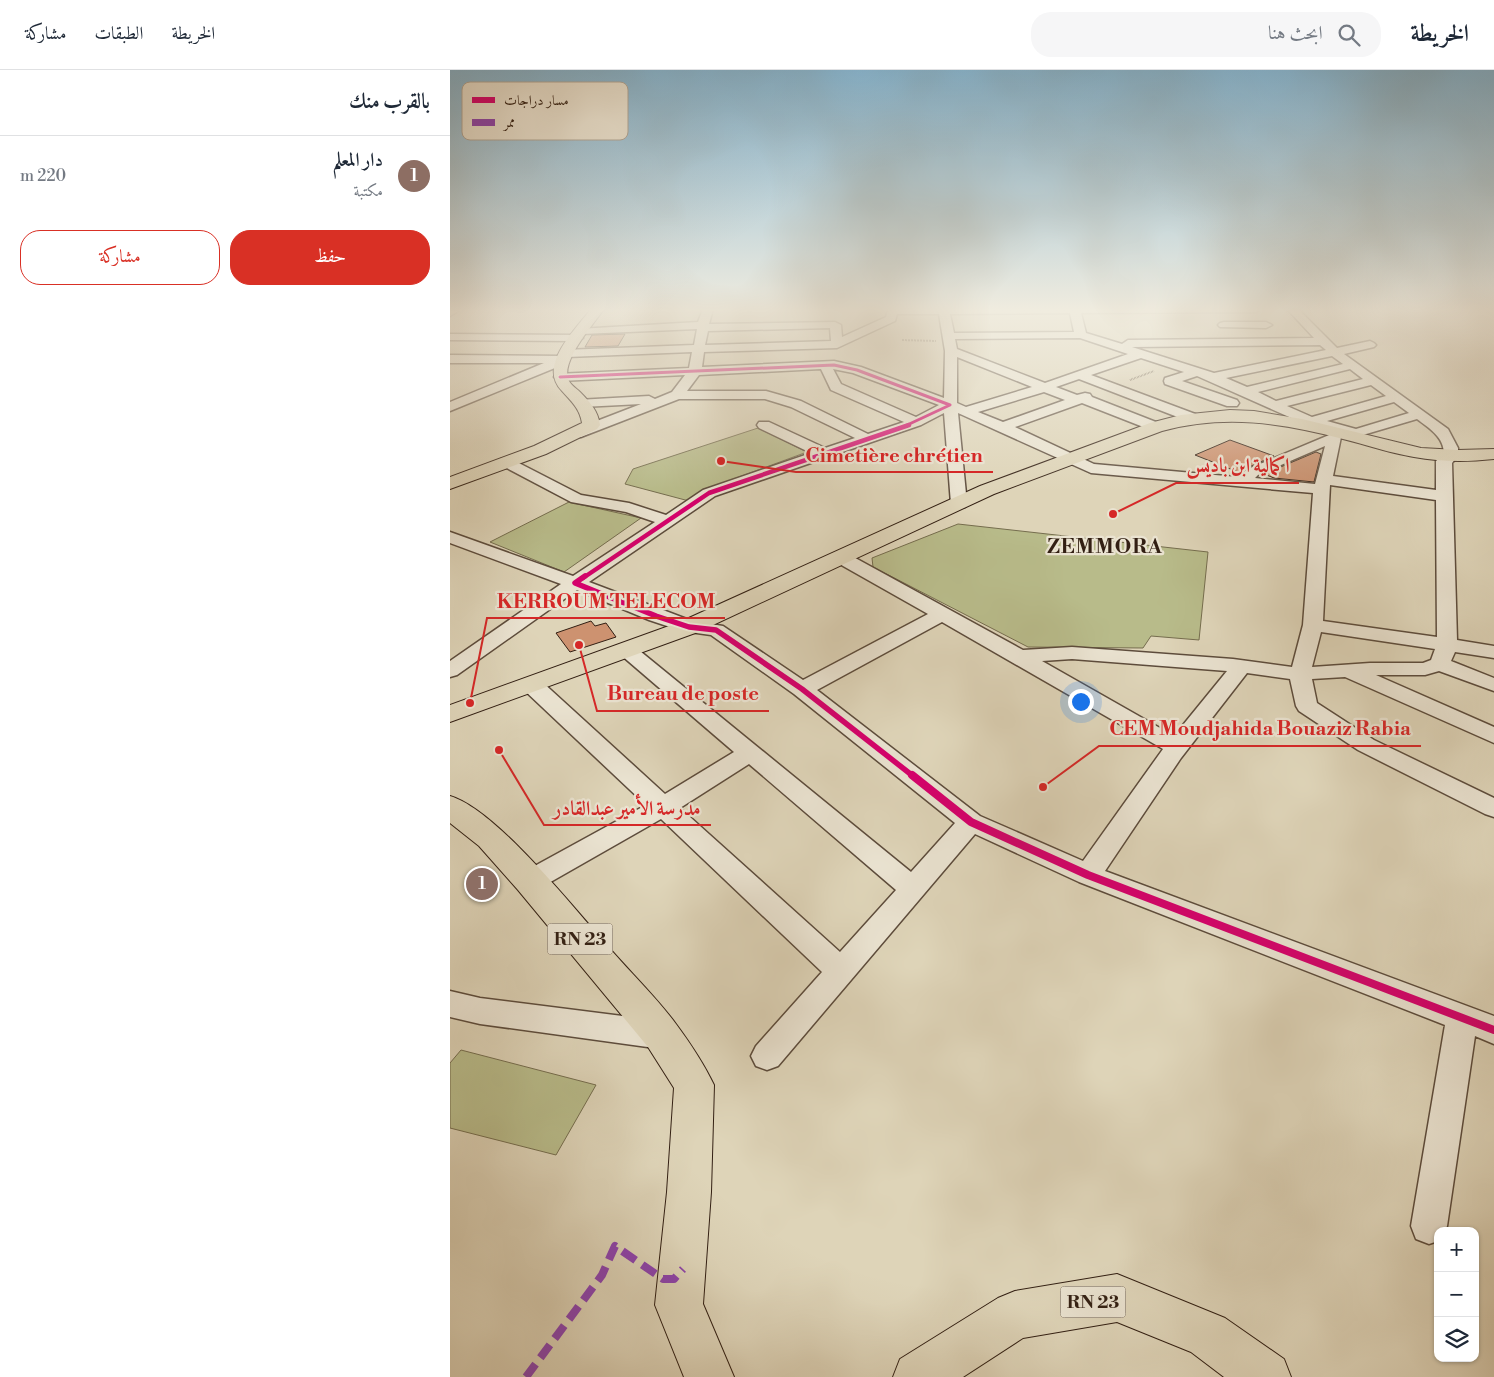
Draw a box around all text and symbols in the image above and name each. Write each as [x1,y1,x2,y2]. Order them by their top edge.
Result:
search box [1031,12,1381,57]
text: الخريطة [1411,19,1469,49]
text: ابحث هنا [1268,21,1323,45]
icon: search [1335,21,1363,49]
text: مشاركة [25,22,66,45]
text: الطبقات [94,22,143,45]
text: الخريطة [171,22,215,45]
legend [462,82,628,140]
text: بالقرب منك [349,89,430,115]
text: مسار دراجات [504,92,569,110]
text: ممر [502,114,515,132]
text: دار المعلم [333,148,383,172]
text: 220 m [20,166,66,186]
text: 1 [410,166,418,186]
text: مكتبة [353,181,383,201]
button: مشاركة [20,230,220,285]
button: حفظ [230,230,430,285]
callout: Cimetière chrétien [796,437,993,472]
text: Cimetière chrétien [805,444,983,469]
callout: اكمالية ابن باديس [1176,448,1299,483]
text: اكمالية ابن باديس [1187,454,1289,479]
district label: ZEMMORA [1047,535,1163,560]
callout: KERROUM TELECOM [487,583,725,618]
text: KERROUM TELECOM [497,590,716,615]
callout: Bureau de poste [597,676,769,711]
text: Bureau de poste [607,682,759,707]
your location [1068,689,1094,715]
callout: CEM Moudjahida Bouaziz Rabia [1099,711,1421,746]
text: CEM Moudjahida Bouaziz Rabia [1109,717,1411,742]
callout: مدرسة الأمير عبدالقادر [544,790,711,825]
text: مدرسة الأمير عبدالقادر [551,793,701,822]
pin: 1 [466,865,498,903]
road number: RN 23 [548,924,612,954]
map controls [1434,1227,1479,1362]
button: + [1434,1227,1479,1272]
button: − [1434,1272,1479,1317]
road number: RN 23 [1060,1286,1126,1318]
button: layers [1434,1317,1479,1362]

